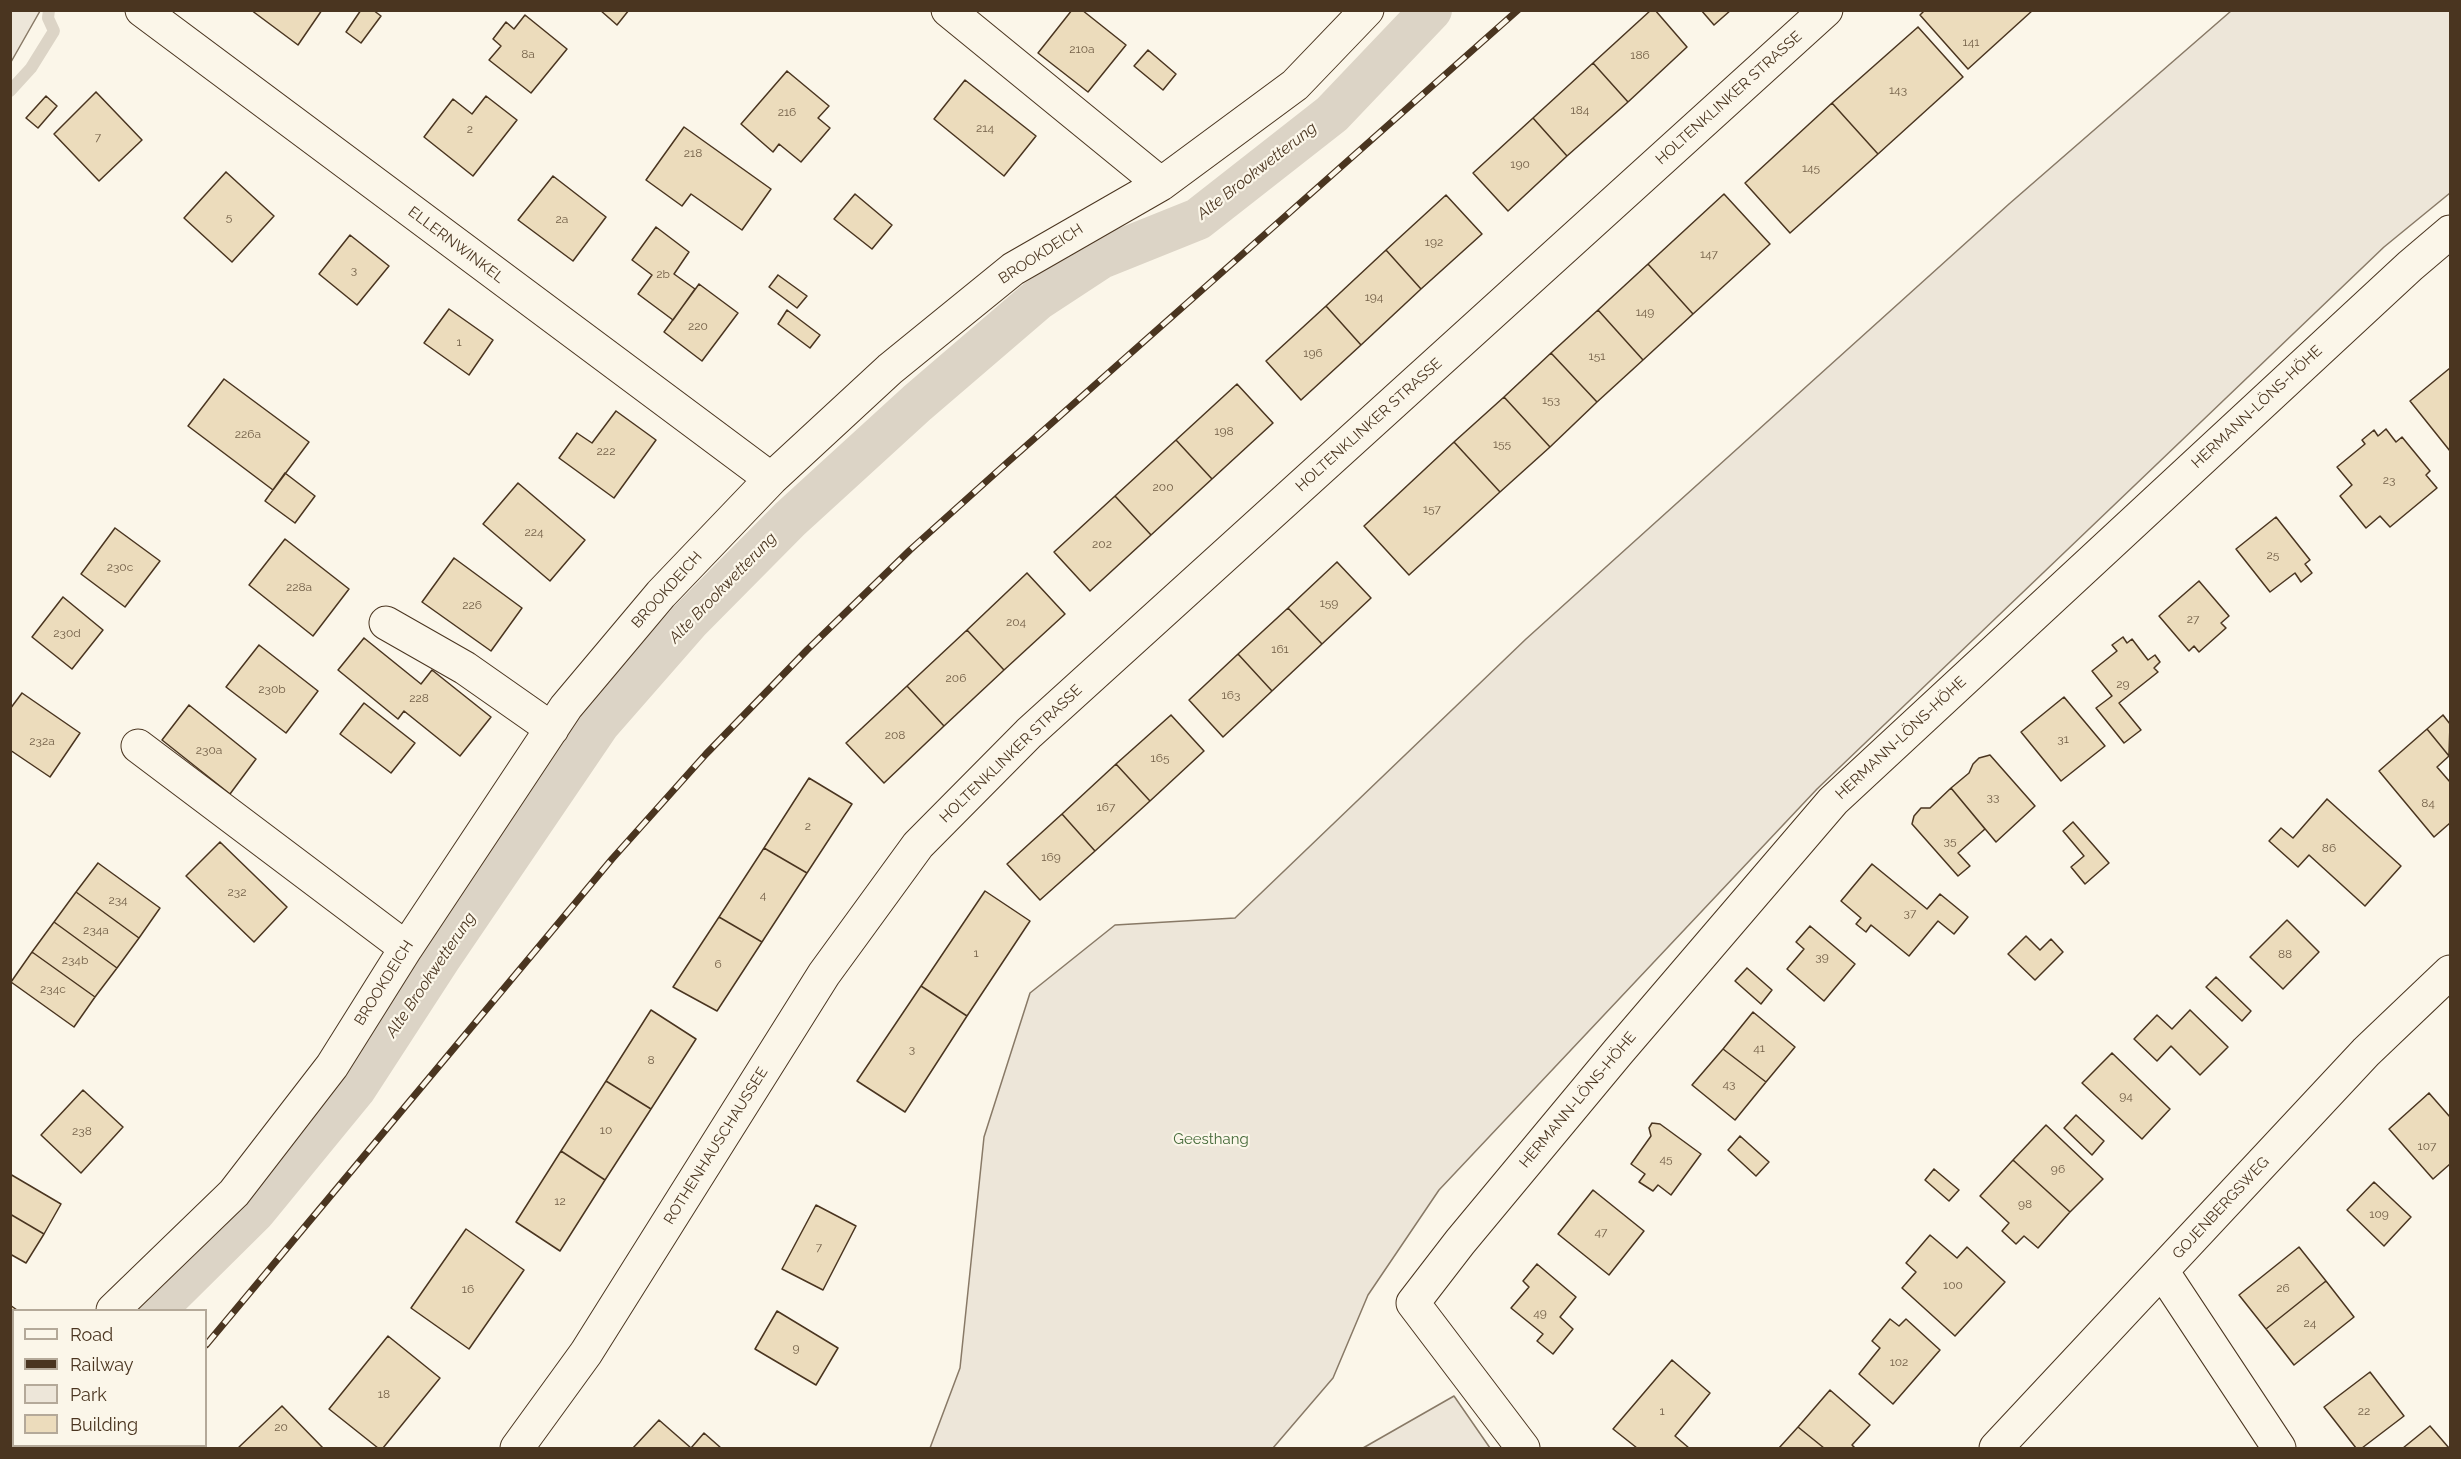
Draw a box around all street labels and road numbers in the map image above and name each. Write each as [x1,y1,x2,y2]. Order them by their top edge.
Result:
street label: HOLTENKLINKER STRASSE [1652,28,1806,168]
street label: ELLERNWINKEL [404,203,508,287]
street label: BROOKDEICH [995,220,1087,288]
street label: HERMANN-LÖNS-HÖHE [2188,342,2326,472]
street label: HOLTENKLINKER STRASSE [1292,355,1446,495]
street label: BROOKDEICH [628,548,706,632]
street label: HERMANN-LÖNS-HÖHE [1832,673,1970,803]
street label: HOLTENKLINKER STRASSE [936,681,1086,827]
street label: BROOKDEICH [351,937,417,1029]
street label: HERMANN-LÖNS-HÖHE [1516,1028,1640,1172]
street label: ROTHENHAUSCHAUSSEE [660,1064,772,1228]
street label: GOJENBERGSWEG [2169,1153,2273,1263]

